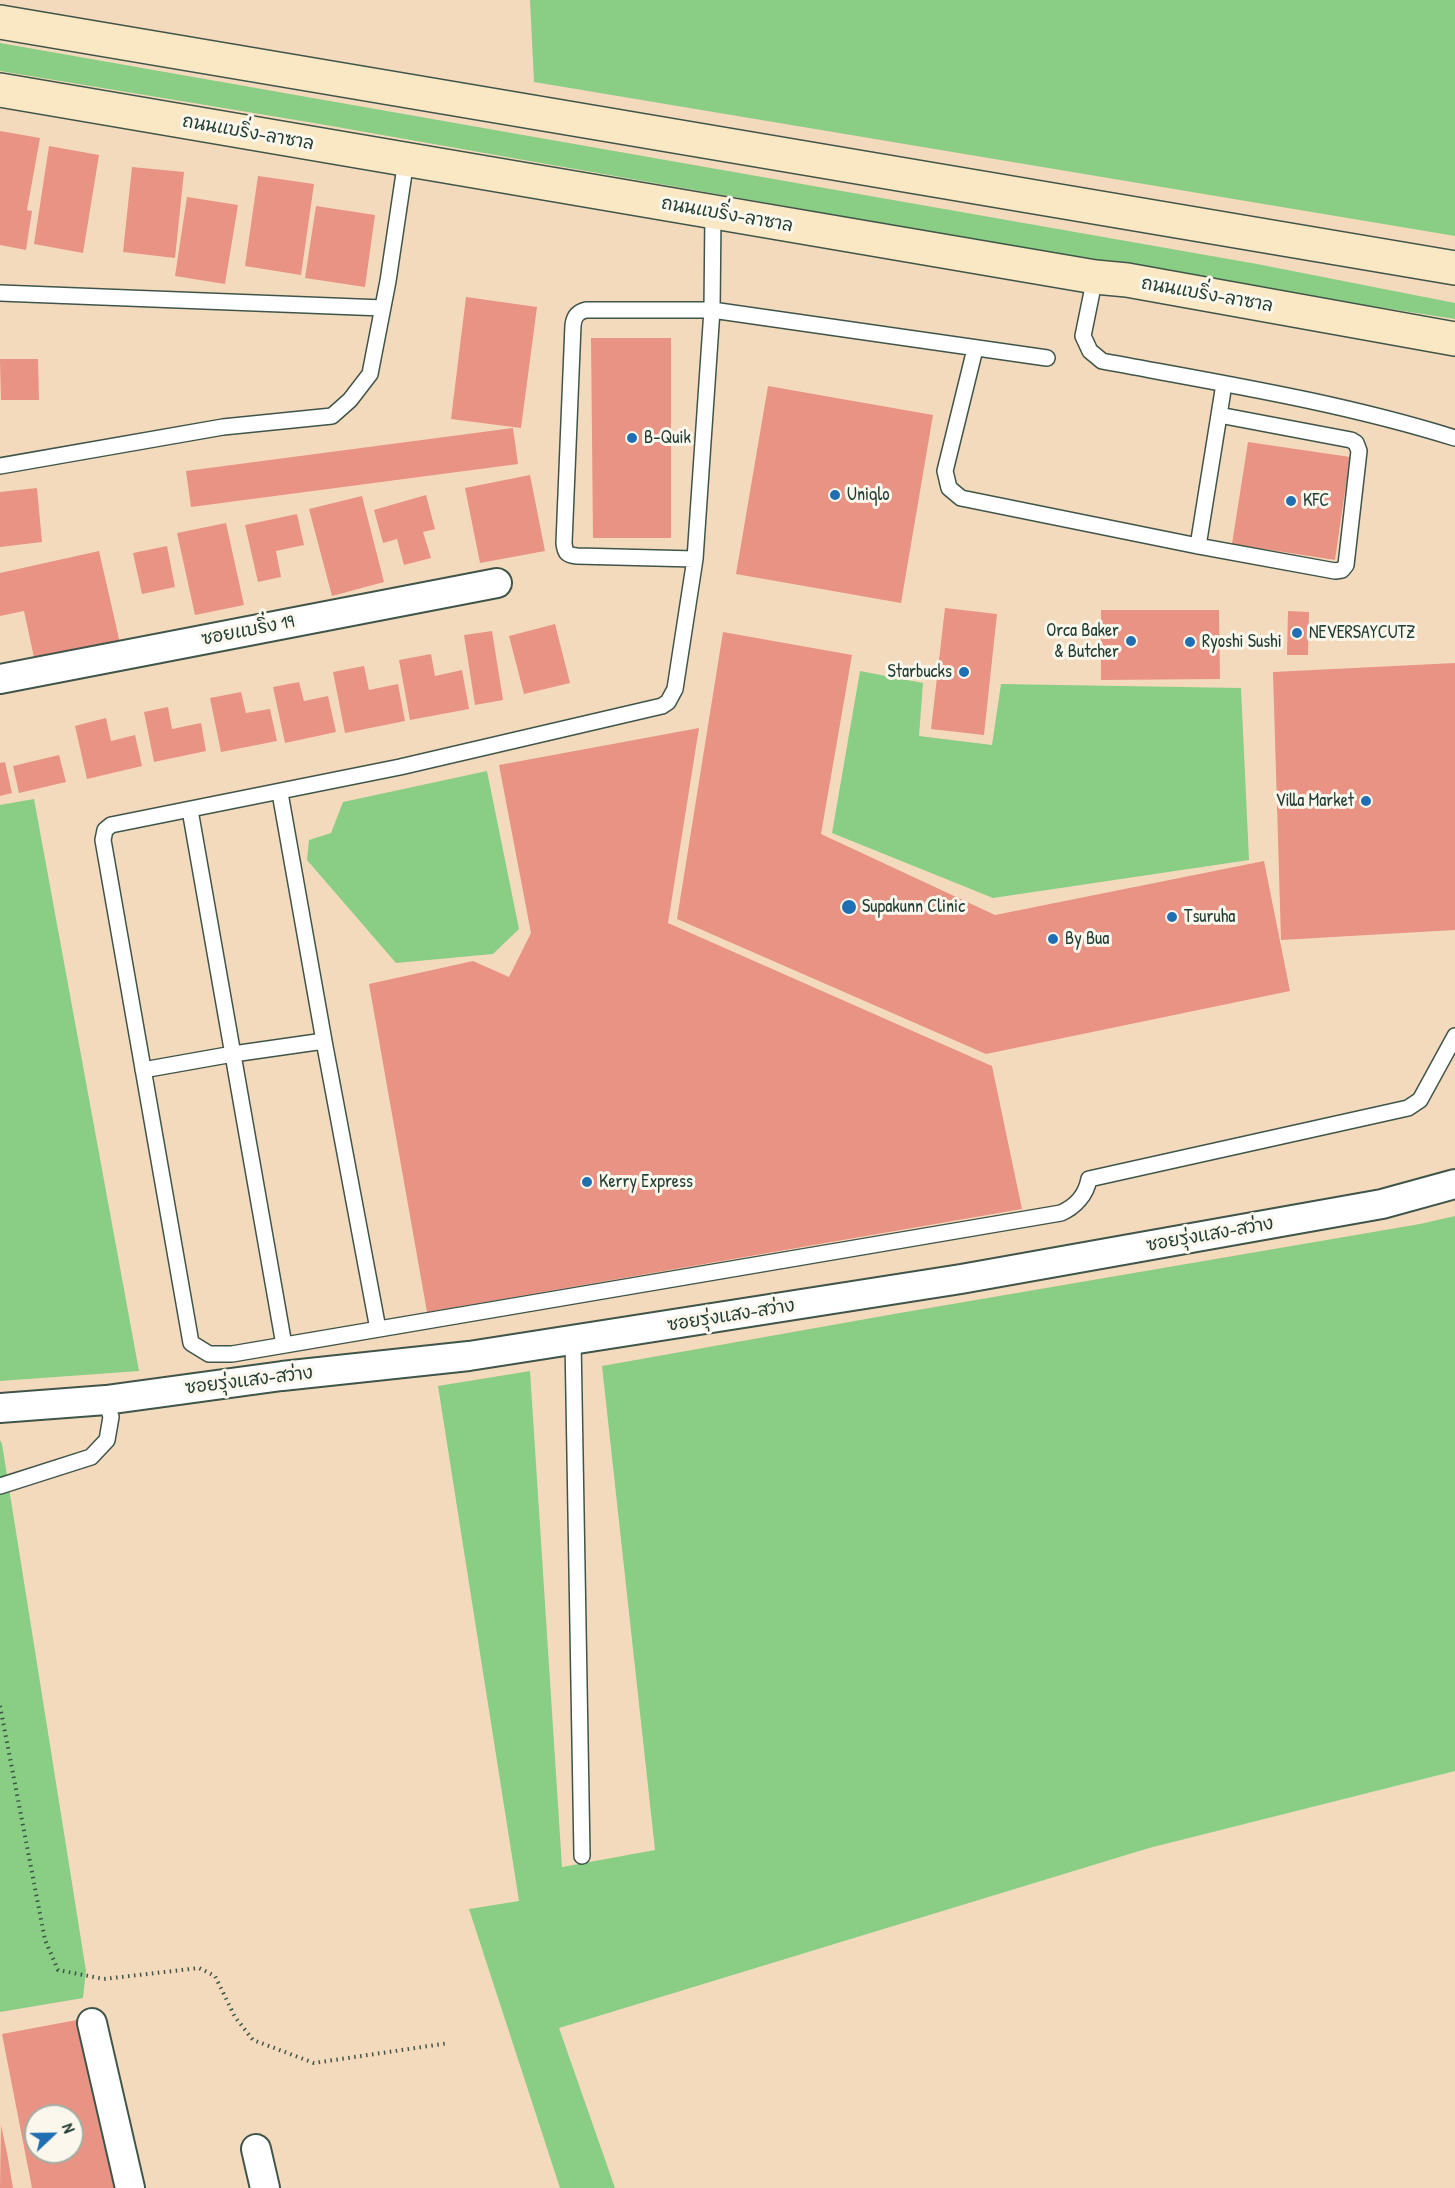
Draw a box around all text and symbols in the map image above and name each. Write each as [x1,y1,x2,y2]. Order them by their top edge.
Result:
street label: ถนนแบริ่ง-ลาซาล [181,111,315,155]
street label: ถนนแบริ่ง-ลาซาล [660,193,794,237]
street label: ถนนแบริ่ง-ลาซาล [1140,273,1274,317]
place label: B-Quik [644,427,691,449]
marker: B-Quik [625,431,639,445]
place label: Uniqlo [847,484,889,506]
marker: Uniqlo [828,488,842,502]
place label: KFC [1303,490,1329,512]
marker: KFC [1284,494,1298,508]
street label: ซอยแบริ่ง 19 [200,611,296,651]
place label: Orca Baker & Butcher [1046,620,1119,662]
place label: NEVERSAYCUTZ [1309,622,1415,644]
marker: NEVERSAYCUTZ [1290,626,1304,640]
place label: Ryoshi Sushi [1202,631,1282,653]
marker: Orca Baker & Butcher [1124,634,1138,648]
marker: Ryoshi Sushi [1183,635,1197,649]
place label: Starbucks [888,661,952,683]
marker: Starbucks [957,665,971,679]
place label: Villa Market [1275,790,1354,812]
marker: Villa Market [1359,794,1373,808]
place label: Supakunn Clinic [862,896,965,918]
marker: Supakunn Clinic [840,898,858,916]
place label: Tsuruha [1184,906,1235,928]
marker: Tsuruha [1165,910,1179,924]
place label: By Bua [1065,928,1109,950]
marker: By Bua [1046,932,1060,946]
place label: Kerry Express [599,1171,693,1193]
marker: Kerry Express [580,1175,594,1189]
street label: ซอยรุ่งแสง-สว่าง [1145,1213,1275,1257]
street label: ซอยรุ่งแสง-สว่าง [666,1295,796,1337]
street label: ซอยรุ่งแสง-สว่าง [184,1362,314,1400]
north arrow [24,2104,84,2164]
text: N [57,2120,81,2136]

